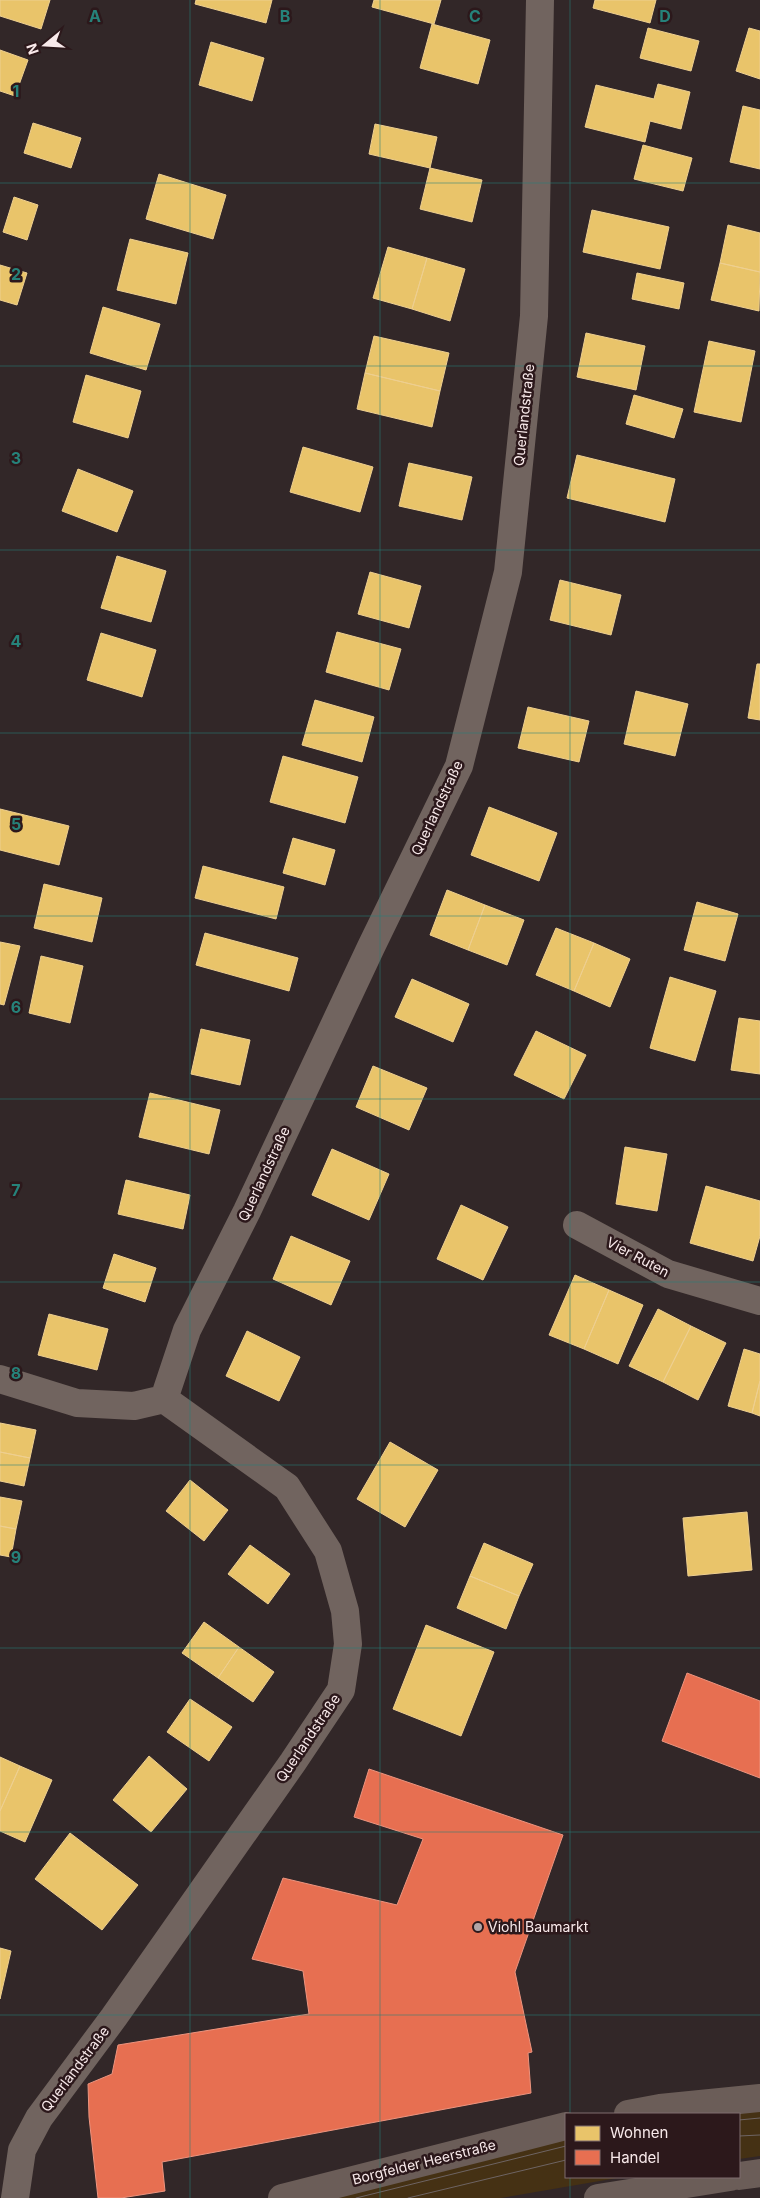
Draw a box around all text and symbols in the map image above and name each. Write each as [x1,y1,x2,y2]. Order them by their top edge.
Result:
text: A [89,6,101,26]
text: B [280,6,290,26]
text: C [469,6,481,26]
text: D [659,6,671,26]
north arrow [20,20,70,70]
text: N [22,41,42,57]
text: 1 [13,81,19,101]
text: 2 [11,264,21,284]
street label: Querlandstraße [510,363,537,467]
text: 3 [11,448,21,468]
text: 4 [11,631,22,651]
street label: Querlandstraße [407,758,466,858]
text: 5 [11,814,21,834]
text: 6 [11,997,21,1017]
street label: Querlandstraße [234,1124,293,1224]
text: 7 [11,1180,21,1200]
street label: Vier Ruten [604,1233,673,1280]
text: 8 [11,1363,21,1383]
text: 9 [11,1547,21,1567]
street label: Querlandstraße [272,1690,343,1785]
place label: Viohl Baumarkt [488,1918,589,1935]
marker: Viohl Baumarkt [472,1921,484,1933]
street label: Querlandstraße [37,2023,112,2115]
legend [565,2113,740,2178]
text: Wohnen [610,2123,668,2142]
street label: Borgfelder Heerstraße [350,2135,497,2188]
text: Handel [610,2148,660,2167]

